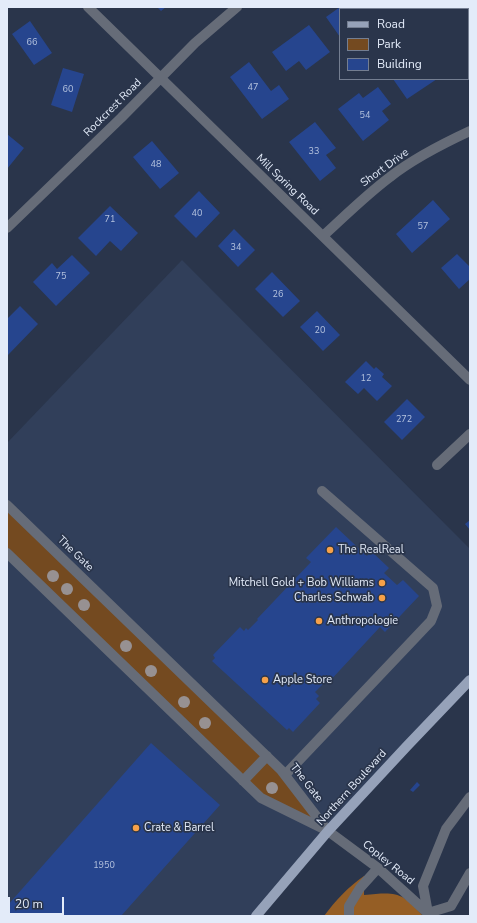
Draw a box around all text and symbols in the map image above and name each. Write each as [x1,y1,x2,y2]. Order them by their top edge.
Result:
legend [339,8,469,80]
text: Road [377,16,405,32]
text: Park [377,36,401,52]
house number: 66 [27,38,37,48]
text: Building [377,56,422,72]
street label: Rockcrest Road [81,76,145,140]
house number: 47 [248,83,258,93]
house number: 60 [63,85,73,95]
house number: 54 [360,111,370,121]
street label: Short Drive [358,146,412,190]
house number: 33 [309,147,319,157]
street label: Mill Spring Road [253,152,321,218]
house number: 48 [151,160,161,170]
house number: 40 [192,209,202,219]
house number: 71 [105,215,115,225]
house number: 57 [418,222,428,232]
house number: 34 [231,243,241,253]
house number: 75 [56,272,66,282]
house number: 26 [273,290,283,300]
house number: 20 [315,326,325,336]
house number: 12 [361,374,371,384]
house number: 272 [396,415,412,425]
street label: The Gate [54,534,96,574]
place label: The RealReal [338,543,404,557]
marker: The RealReal [325,545,335,555]
place label: Mitchell Gold + Bob Williams [229,576,374,590]
marker: Mitchell Gold + Bob Williams [377,578,387,588]
place label: Charles Schwab [294,591,374,605]
marker: Charles Schwab [377,593,387,603]
place label: Anthropologie [327,614,398,628]
marker: Anthropologie [314,616,324,626]
place label: Apple Store [273,673,332,687]
marker: Apple Store [260,675,270,685]
street label: Northern Boulevard [314,747,390,829]
street label: The Gate [287,761,325,805]
place label: Crate & Barrel [144,821,214,835]
marker: Crate & Barrel [131,823,141,833]
street label: Copley Road [360,838,416,888]
house number: 1950 [93,861,115,871]
scale bar [10,889,66,915]
text: 20 m [15,896,43,912]

